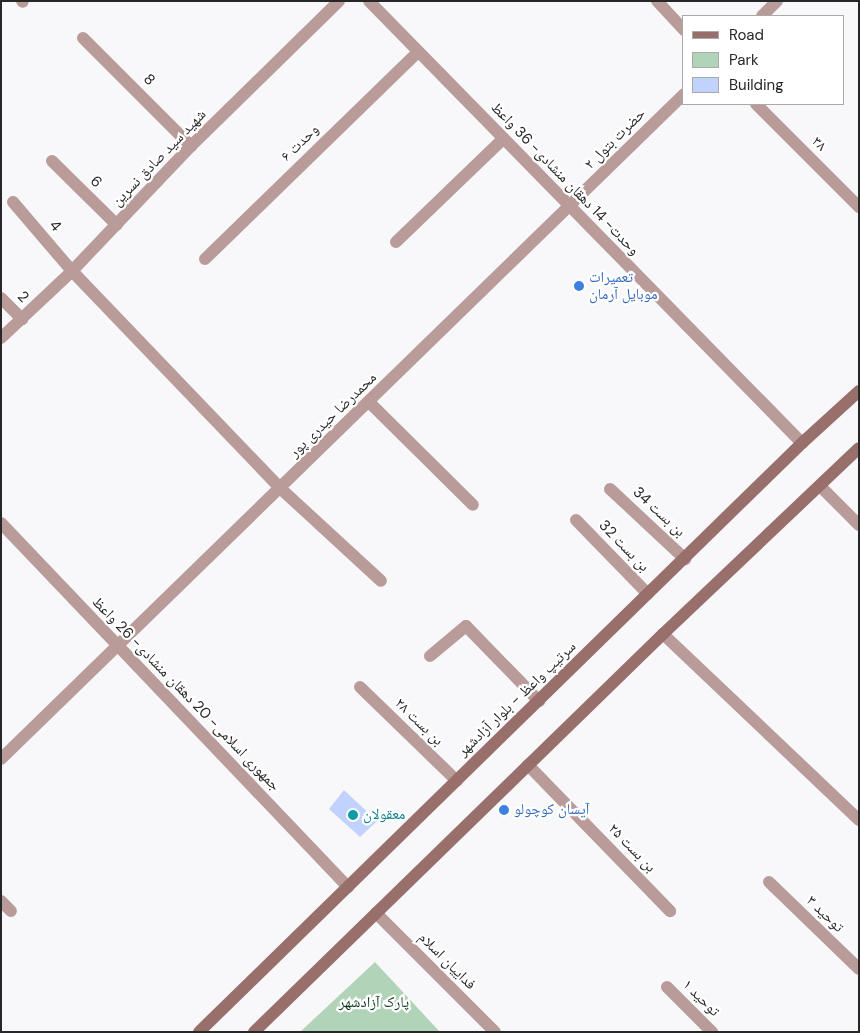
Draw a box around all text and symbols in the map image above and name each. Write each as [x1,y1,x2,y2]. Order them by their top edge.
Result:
legend [682,15,845,105]
text: Road [729,25,764,45]
text: Park [729,50,759,70]
street label: 8 [139,70,159,90]
text: Building [729,75,784,95]
street label: وحدت- 14 دهقان منشادی- 36 واعظ [487,99,643,259]
street label: حضرت بتول ۲ [581,105,649,173]
street label: شهید سید صادق نسرین [108,106,210,210]
street label: وحدت ۶ [277,121,323,165]
street label: ۳۸ [808,133,830,155]
street label: 6 [86,172,106,192]
street label: 4 [45,217,65,235]
place label: تعمیرات موبایل آرمان [589,268,658,303]
marker: تعمیرات موبایل آرمان [573,280,585,292]
street label: 2 [14,288,32,306]
street label: محمدرضا حیدری پور [286,369,380,461]
street label: بن بست 34 [629,483,689,541]
street label: بن بست 32 [595,516,653,576]
street label: جمهوری اسلامی- 20 دهقان منشادی- 26 واعظ [88,593,284,795]
street label: سرتیپ واعظ - بلوار آزادشهر [454,638,580,760]
street label: بن بست ۲۸ [391,694,447,750]
place label: آیسان کوچولو [514,801,589,819]
marker: آیسان کوچولو [498,804,510,816]
place label: معقولان [363,806,405,824]
marker: معقولان [347,809,359,821]
street label: بن بست ۲۵ [604,820,660,876]
street label: توحید ۳ [803,892,847,936]
street label: فداییان اسلام [414,928,480,994]
street label: توحید ۱ [679,976,723,1020]
park label: پارک آزادشهر [339,994,409,1012]

